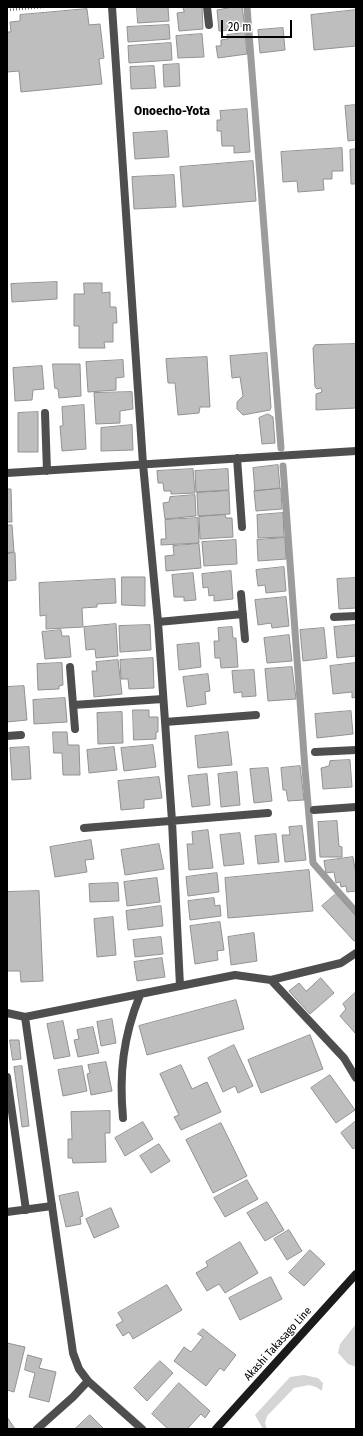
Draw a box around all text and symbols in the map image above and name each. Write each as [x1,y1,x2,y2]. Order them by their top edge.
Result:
scale bar [223,12,294,38]
text: 20 m [228,20,252,34]
district label: Onoecho-Yota [134,103,210,119]
street label: Akashi Takasago Line [242,1305,314,1383]

